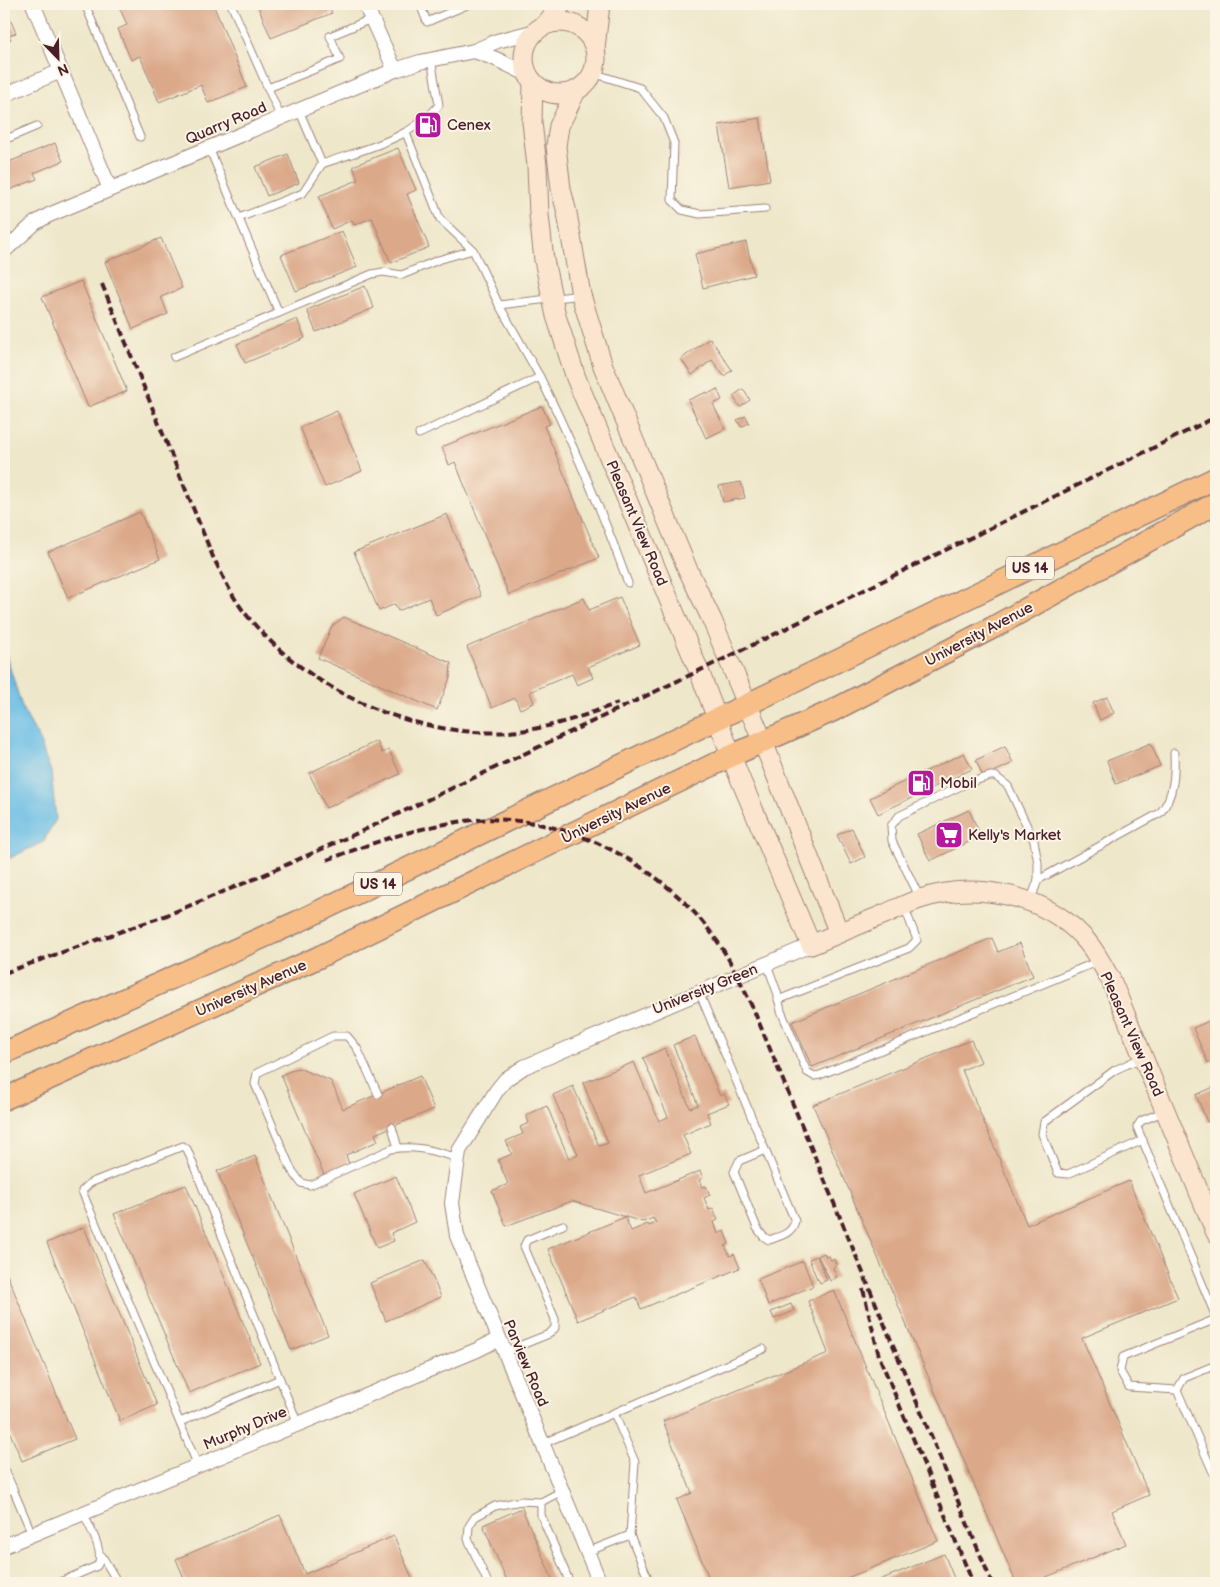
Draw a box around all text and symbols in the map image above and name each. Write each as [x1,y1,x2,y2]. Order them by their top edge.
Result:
north arrow [32,32,82,82]
text: N [55,60,71,79]
street label: Quarry Road [183,98,270,149]
fuel station icon: Cenex [413,110,443,140]
place label: Cenex [447,116,491,135]
street label: Pleasant View Road [601,457,672,589]
road number: US 14 [1006,556,1054,580]
street label: University Avenue [922,598,1037,671]
fuel station icon: Mobil [906,768,936,798]
place label: Mobil [940,774,977,793]
street label: University Avenue [558,779,674,848]
supermarket icon: Kelly's Market [934,820,964,850]
place label: Kelly's Market [968,826,1062,845]
road number: US 14 [354,872,402,896]
street label: University Avenue [193,955,310,1021]
street label: University Green [650,960,761,1019]
street label: Pleasant View Road [1095,969,1168,1100]
street label: Parview Road [499,1317,552,1410]
street label: Murphy Drive [201,1402,290,1455]

